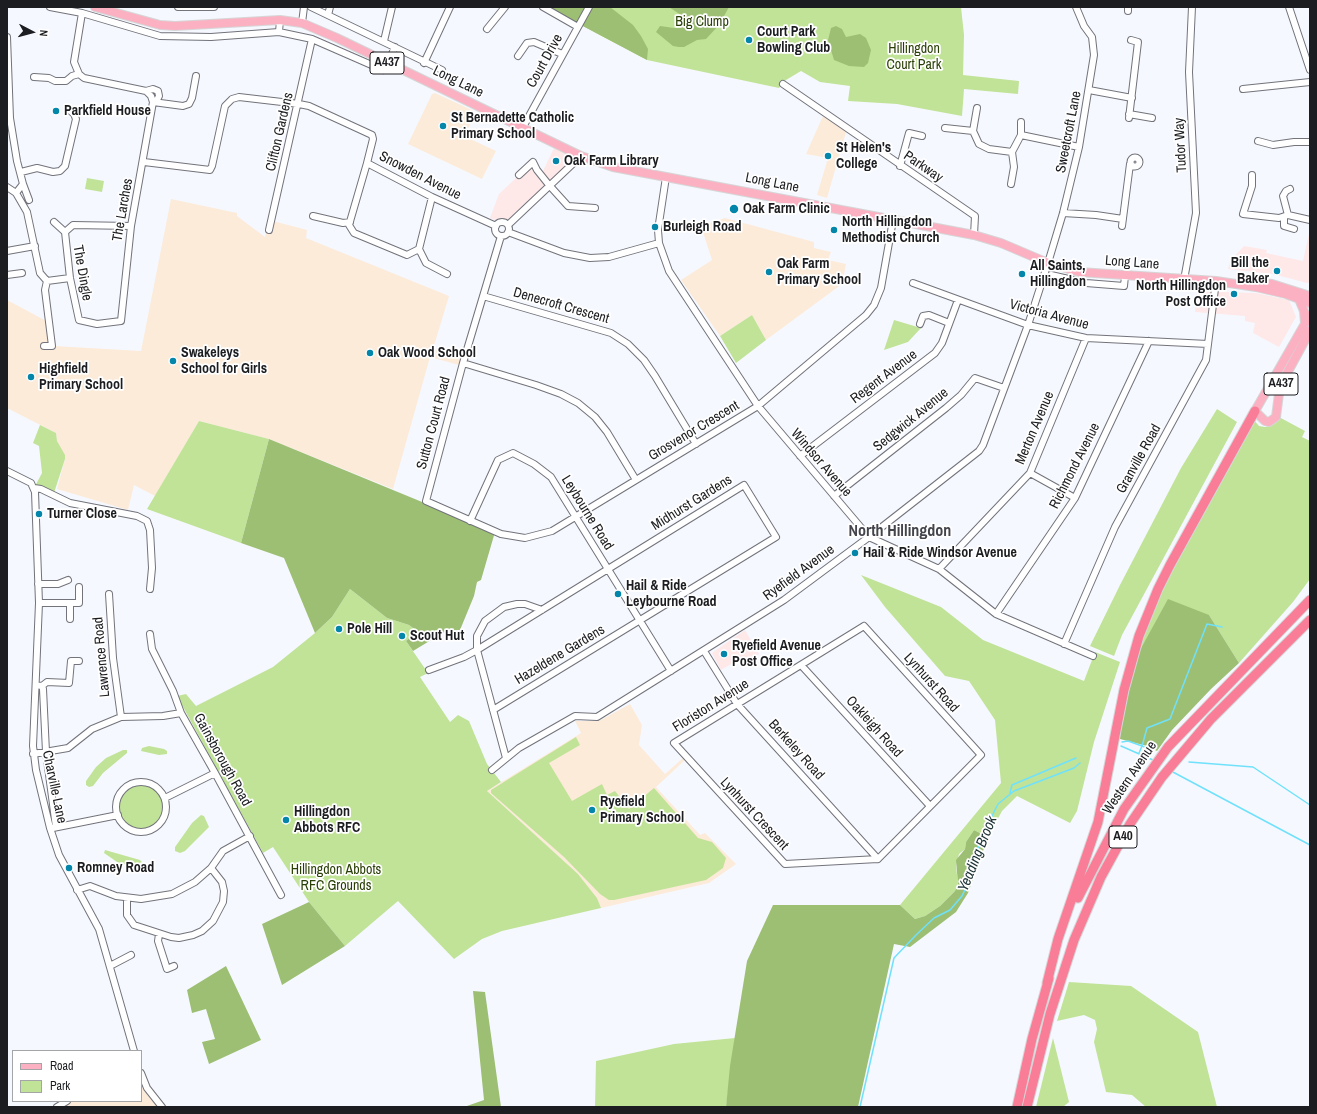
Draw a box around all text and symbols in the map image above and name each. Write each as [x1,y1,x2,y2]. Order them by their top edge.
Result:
north arrow [12,12,52,52]
park label: Big Clump [675,14,729,30]
place label: Court Park Bowling Club [757,24,830,56]
text: N [37,29,51,37]
street label: Court Drive [523,31,567,91]
marker: Court Park Bowling Club [744,35,754,45]
park label: Hillingdon Court Park [887,41,941,74]
road number: A437 [370,52,404,74]
street label: Long Lane [430,63,486,101]
street label: Sweetcroft Lane [1053,90,1085,174]
street label: Clifton Gardens [263,91,297,173]
place label: Parkfield House [64,103,151,119]
marker: Parkfield House [51,106,61,116]
place label: St Bernadette Catholic Primary School [451,110,574,142]
street label: Tudor Way [1171,117,1191,173]
marker: St Bernadette Catholic Primary School [438,121,448,131]
place label: St Helen's College [836,140,891,172]
street label: Snowden Avenue [376,148,464,204]
street label: Parkway [900,148,946,186]
marker: St Helen's College [823,151,833,161]
place label: Oak Farm Library [564,153,659,169]
marker: Oak Farm Library [551,156,561,166]
street label: Long Lane [744,170,800,196]
street label: The Larches [109,177,137,243]
place label: Oak Farm Clinic [743,201,830,217]
marker: Oak Farm Clinic [728,203,740,215]
place label: North Hillingdon Methodist Church [842,214,940,246]
place label: Burleigh Road [663,219,741,235]
marker: Burleigh Road [650,222,660,232]
marker: North Hillingdon Methodist Church [829,225,839,235]
street label: The Dingle [69,244,95,302]
street label: Long Lane [1104,253,1160,273]
place label: Bill the Baker [1231,255,1269,288]
place label: Oak Farm Primary School [777,256,861,288]
place label: All Saints, Hillingdon [1030,258,1086,290]
marker: Bill the Baker [1272,266,1282,276]
marker: Oak Farm Primary School [764,267,774,277]
marker: All Saints, Hillingdon [1017,269,1027,279]
place label: North Hillingdon Post Office [1136,278,1226,310]
street label: Denecroft Crescent [511,284,611,328]
marker: North Hillingdon Post Office [1229,289,1239,299]
street label: Victoria Avenue [1008,296,1090,334]
place label: Swakeleys School for Girls [181,345,267,378]
place label: Oak Wood School [378,345,476,361]
street label: Regent Avenue [847,347,921,407]
marker: Oak Wood School [365,348,375,358]
marker: Swakeleys School for Girls [168,356,178,366]
place label: Highfield Primary School [39,361,123,394]
marker: Highfield Primary School [26,372,36,382]
road number: A437 [1264,373,1298,395]
street label: Sutton Court Road [414,375,454,471]
street label: Sedgwick Avenue [870,385,952,455]
street label: Merton Avenue [1012,389,1058,467]
street label: Grosvenor Crescent [646,397,742,465]
street label: Richmond Avenue [1046,420,1104,512]
street label: Granville Road [1113,421,1165,497]
street label: Windsor Avenue [787,426,855,500]
street label: Midhurst Gardens [649,472,735,534]
street label: Leybourne Road [557,473,617,553]
place label: Turner Close [47,506,117,522]
marker: Turner Close [34,509,44,519]
district label: North Hillingdon [849,522,951,542]
street label: Ryefield Avenue [760,542,838,604]
place label: Hail & Ride Windsor Avenue [863,545,1017,561]
marker: Hail & Ride Windsor Avenue [850,548,860,558]
place label: Hail & Ride Leybourne Road [626,578,717,610]
marker: Hail & Ride Leybourne Road [613,589,623,599]
street label: Lawrence Road [90,616,114,698]
place label: Pole Hill [347,621,392,637]
street label: Hazeldene Gardens [512,622,608,688]
marker: Pole Hill [334,624,344,634]
place label: Scout Hut [410,628,464,644]
marker: Scout Hut [397,631,407,641]
place label: Ryefield Avenue Post Office [732,638,821,670]
marker: Ryefield Avenue Post Office [719,649,729,659]
street label: Lynhurst Road [900,650,962,716]
street label: Floriston Avenue [670,676,752,736]
street label: Oakleigh Road [842,693,906,761]
street label: Gainsborough Road [190,711,254,809]
street label: Berkeley Road [765,716,827,784]
street label: Western Avenue [1099,738,1161,818]
street label: Charville Lane [38,749,70,825]
street label: Lynhurst Crescent [716,774,792,854]
place label: Ryefield Primary School [600,794,684,826]
place label: Hillingdon Abbots RFC [294,804,360,836]
marker: Ryefield Primary School [587,805,597,815]
water label: Yeading Brook [955,814,1001,894]
marker: Hillingdon Abbots RFC [281,815,291,825]
road number: A40 [1109,826,1137,848]
place label: Romney Road [77,860,154,876]
park label: Hillingdon Abbots RFC Grounds [291,862,381,894]
marker: Romney Road [64,863,74,873]
legend [12,1050,142,1102]
text: Road [50,1058,74,1074]
text: Park [50,1078,70,1094]

